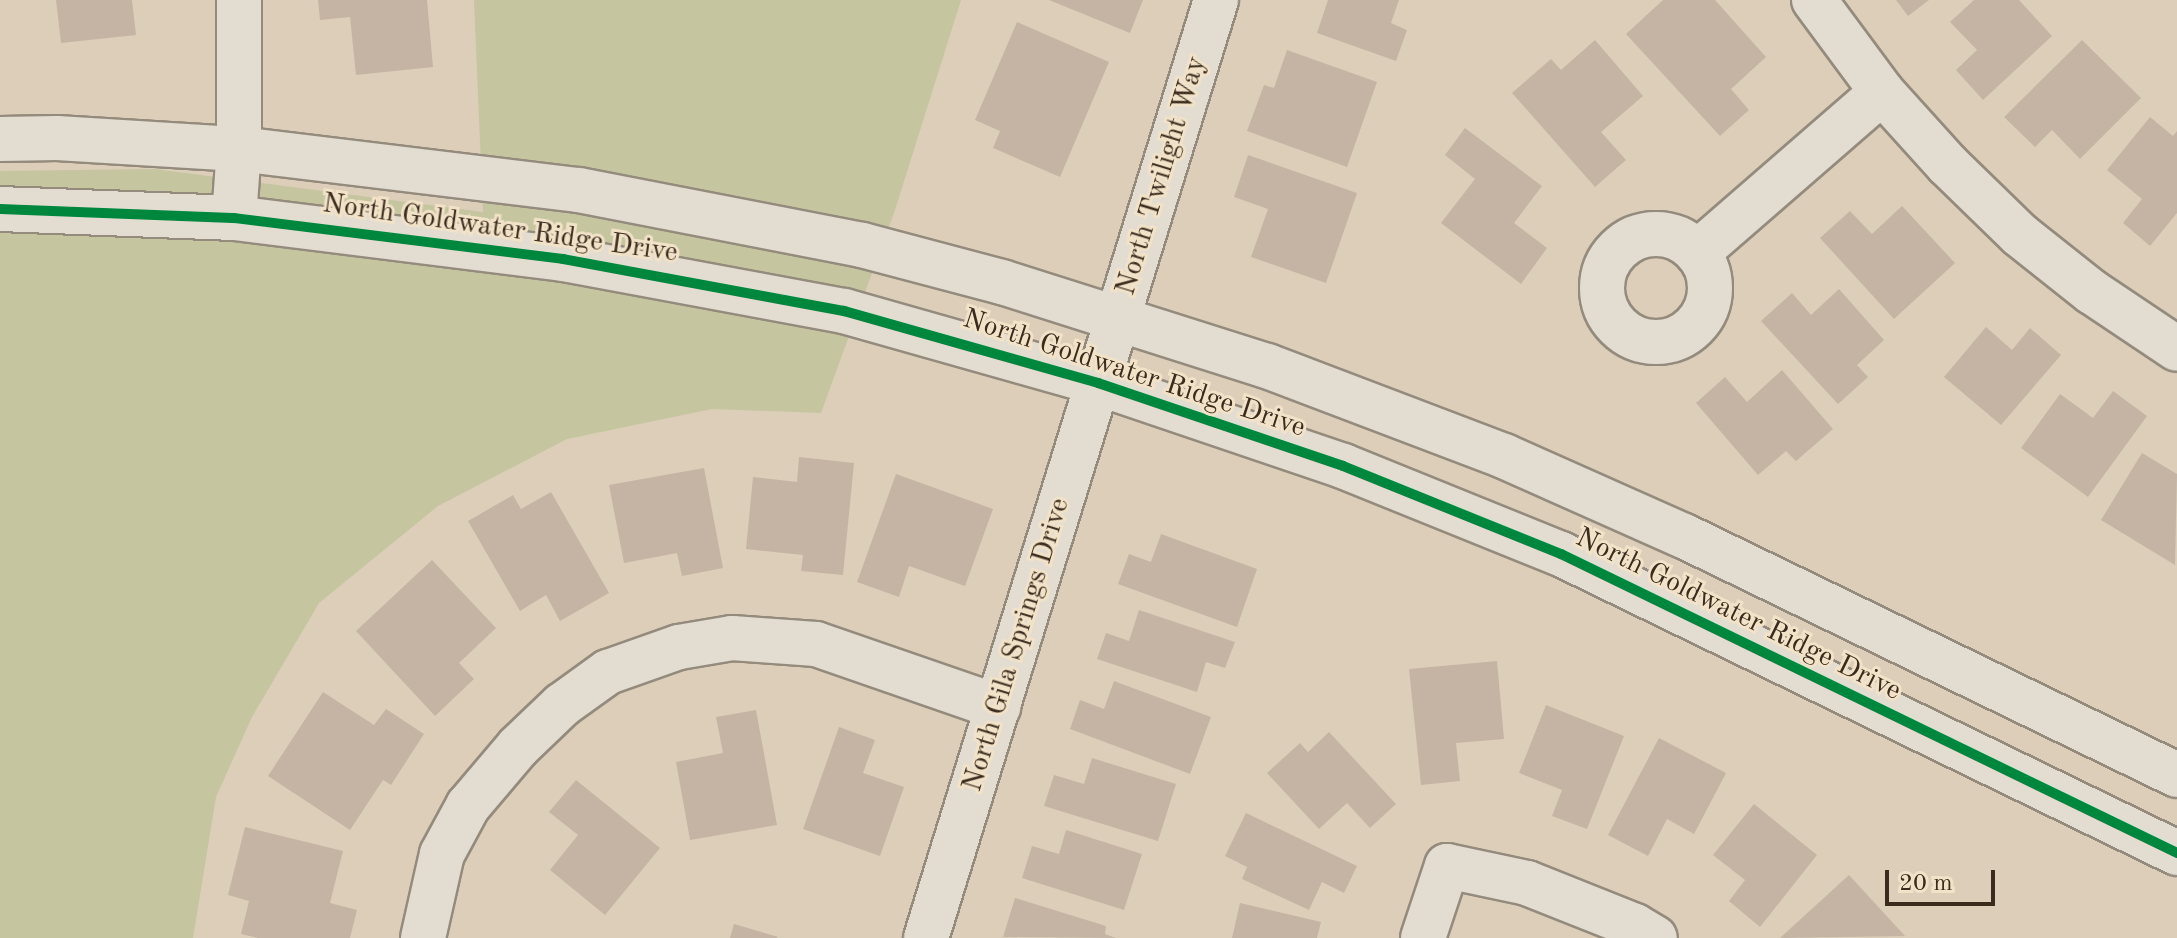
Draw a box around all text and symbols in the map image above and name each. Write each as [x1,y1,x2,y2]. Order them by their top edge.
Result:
street label: North Twilight Way [1110,52,1214,300]
street label: North Goldwater Ridge Drive [320,187,680,271]
street label: North Goldwater Ridge Drive [959,303,1309,445]
street label: North Gila Springs Drive [956,494,1078,796]
street label: North Goldwater Ridge Drive [1570,521,1906,709]
scale bar [1889,854,1999,904]
text: 20 m [1899,872,1953,896]

